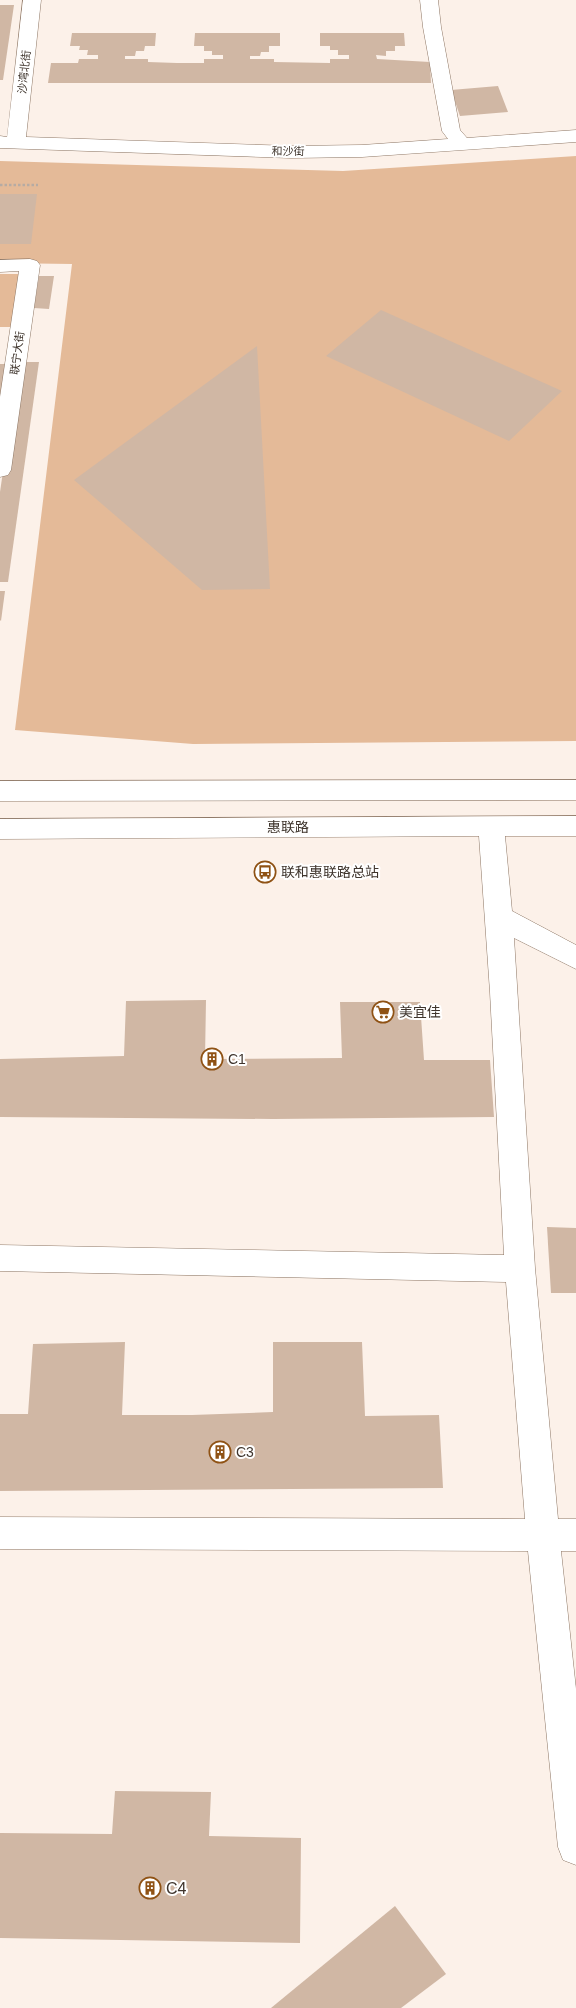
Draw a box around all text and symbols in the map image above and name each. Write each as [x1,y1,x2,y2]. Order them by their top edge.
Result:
street label: 沙湾北街 [16,49,32,95]
street label: 和沙街 [271,145,305,157]
street label: 联宁大街 [8,330,26,376]
street label: 惠联路 [267,819,309,835]
bus stop icon: 联和惠联路总站 [253,860,277,884]
place label: 联和惠联路总站 [281,864,379,880]
supermarket icon: 美宜佳 [371,1000,395,1024]
place label: 美宜佳 [399,1004,441,1020]
building icon: C1 [200,1047,224,1071]
place label: C1 [228,1051,246,1067]
building icon: C3 [208,1440,232,1464]
place label: C3 [236,1444,254,1460]
building icon: C4 [138,1876,162,1900]
place label: C4 [166,1880,187,1897]

